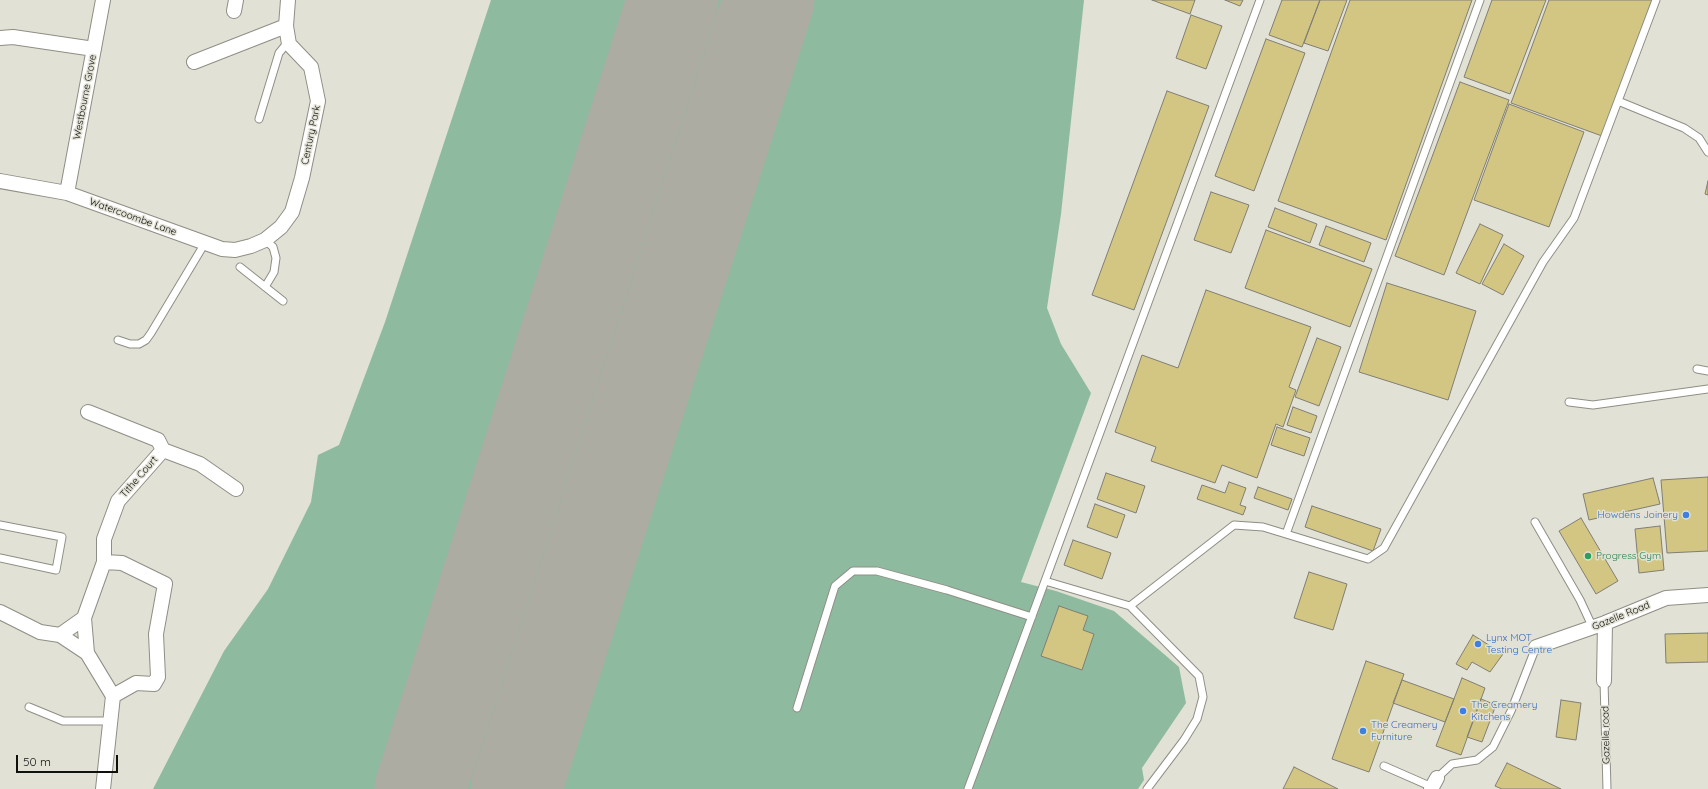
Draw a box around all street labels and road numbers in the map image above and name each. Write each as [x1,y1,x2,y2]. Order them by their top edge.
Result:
street label: Westbourne Grove [71,53,99,141]
street label: Century Park [299,104,323,166]
street label: Watercoombe Lane [88,196,178,238]
street label: Tithe Court [118,454,160,500]
street label: Gazelle Road [1590,599,1652,633]
street label: Gazelle road [1599,706,1613,764]

